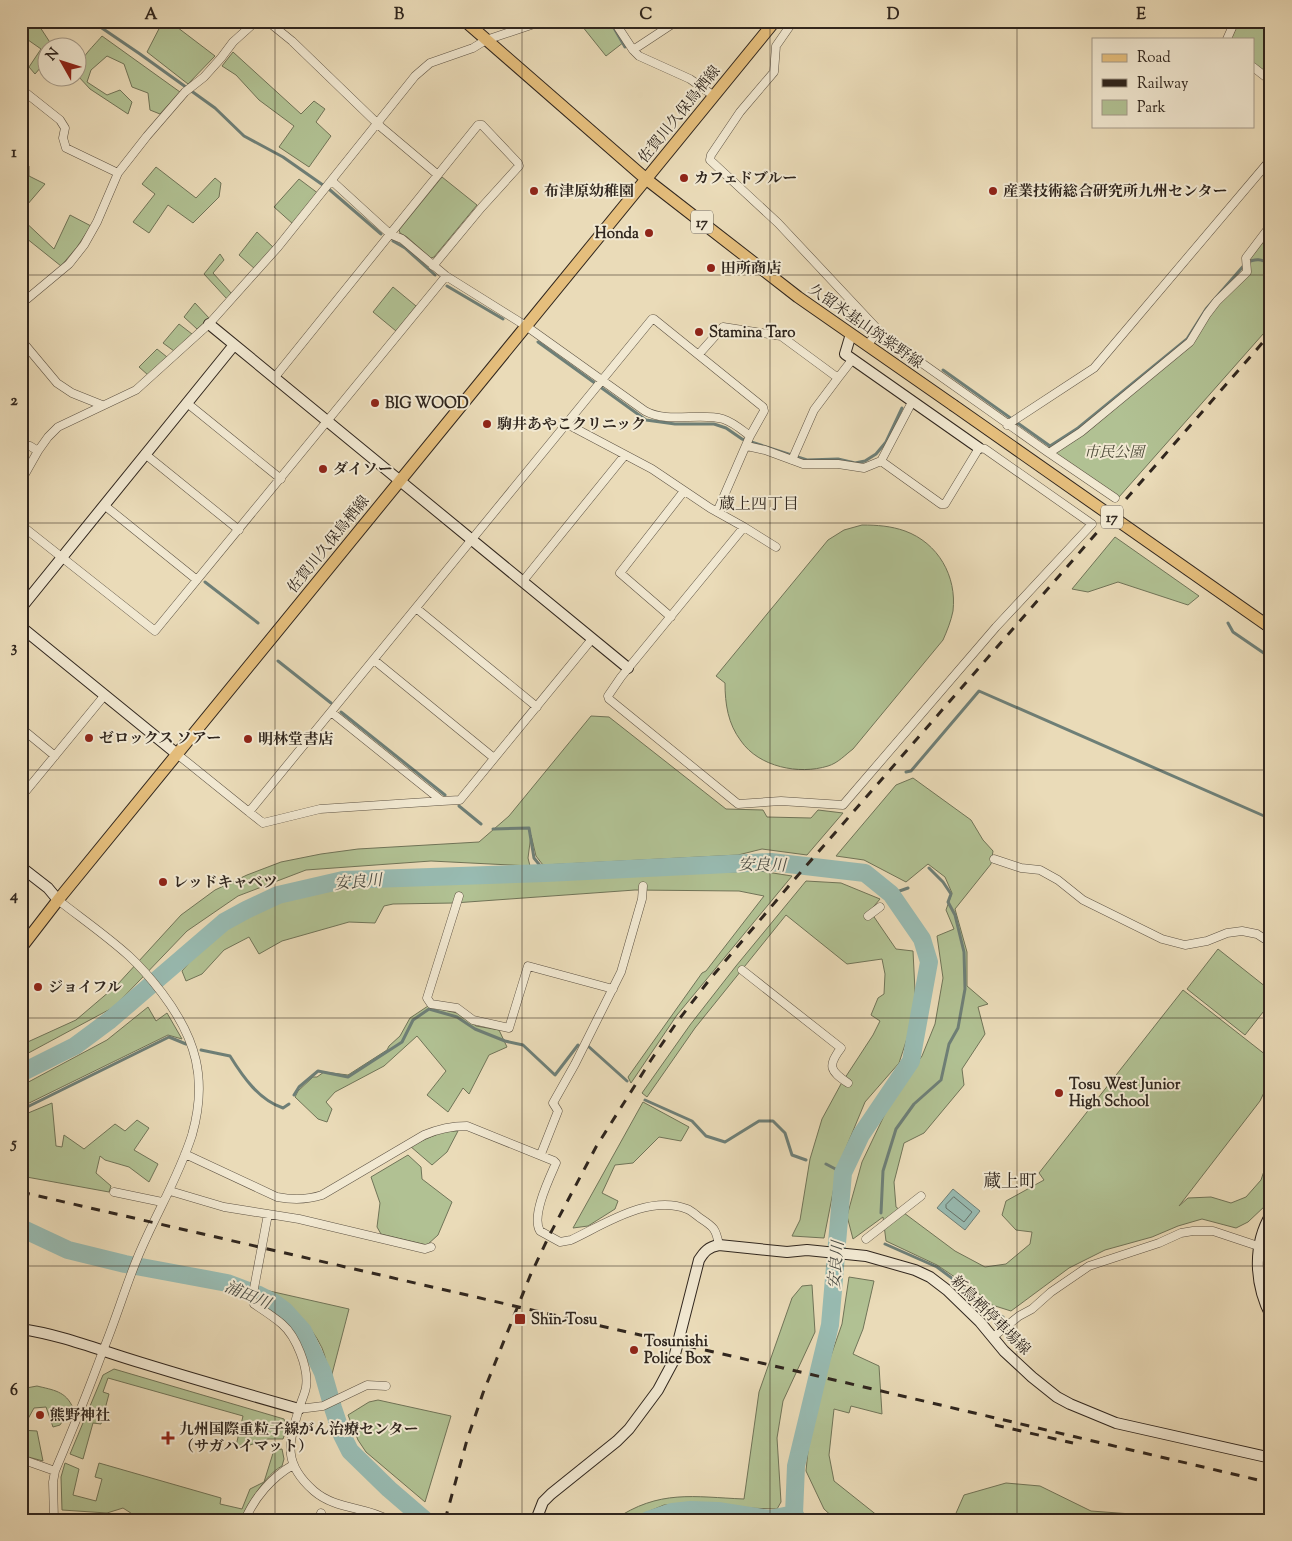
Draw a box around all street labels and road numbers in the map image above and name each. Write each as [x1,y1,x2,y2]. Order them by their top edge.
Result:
street label: 佐賀川久保鳥栖線 [634,62,726,168]
road number: 17 [691,210,713,233]
street label: 久留米基山筑紫野線 [804,280,926,375]
street label: 佐賀川久保鳥栖線 [283,492,375,598]
road number: 17 [1101,506,1123,528]
street label: 新鳥栖停車場線 [945,1272,1034,1361]

